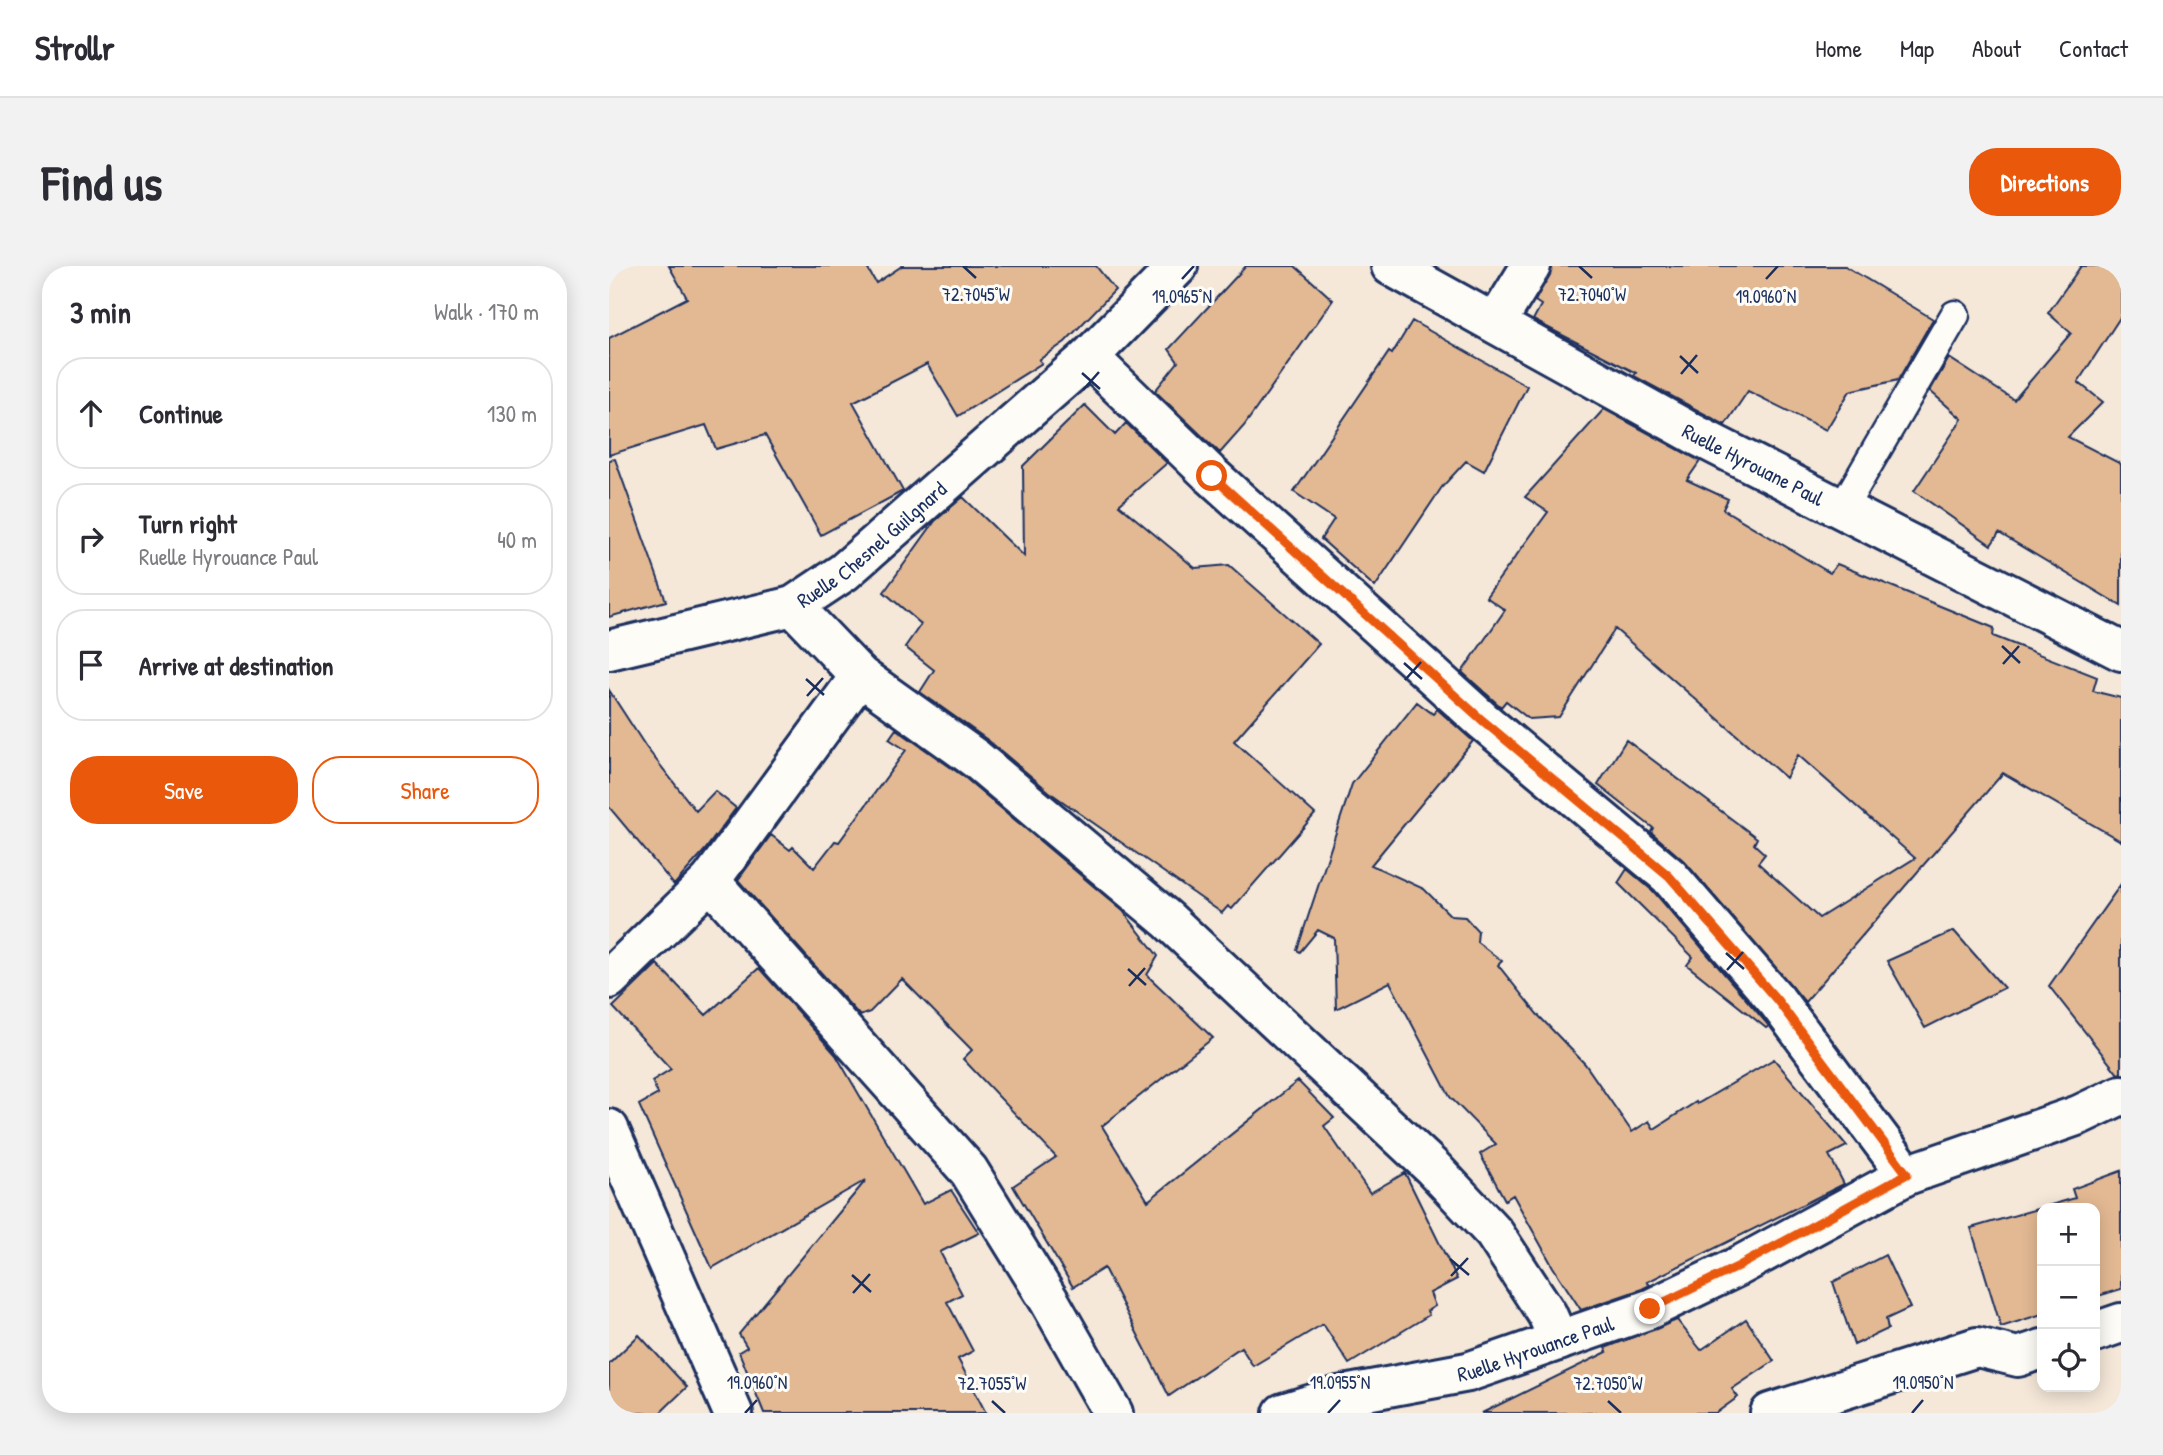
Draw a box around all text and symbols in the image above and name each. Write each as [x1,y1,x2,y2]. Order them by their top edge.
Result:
text: Strollr [35,26,114,70]
text: Home [1815,32,1862,64]
text: Map [1900,32,1934,64]
text: About [1972,32,2021,64]
text: Contact [2059,32,2128,64]
button: Directions [1969,148,2121,216]
text: Find us [42,149,162,215]
text: 72.7045°W [942,282,1010,307]
text: 72.7040°W [1558,282,1626,307]
text: 19.0965°N [1152,284,1212,309]
text: 19.0960°N [1736,284,1796,309]
text: 3 min [70,292,131,332]
text: Walk · 170 m [434,296,539,327]
icon: ahead [72,394,110,432]
text: Continue [139,396,223,431]
text: 130 m [487,398,537,429]
street label: Ruelle Hyrouane Paul [1677,416,1830,512]
route start [1196,460,1227,491]
street label: Ruelle Chesnel Guilgnard [791,474,952,614]
text: Turn right [139,506,237,541]
icon: right [72,520,110,558]
text: 40 m [497,524,537,555]
text: Ruelle Hyrouance Paul [139,541,318,572]
icon: arrive [72,646,110,684]
text: Arrive at destination [139,648,334,683]
button: Save [70,756,298,824]
button: Share [312,756,539,824]
map controls [2037,1203,2100,1392]
button: + [2037,1203,2100,1266]
button: − [2037,1266,2100,1329]
route end [1634,1293,1665,1324]
street label: Ruelle Hyrouance Paul [1455,1308,1618,1388]
button: locate [2037,1329,2100,1392]
text: 19.0960°N [727,1370,787,1395]
text: 19.0955°N [1310,1370,1370,1395]
text: 19.0950°N [1892,1370,1954,1395]
text: 72.7055°W [958,1371,1026,1396]
text: 72.7050°W [1573,1371,1643,1396]

